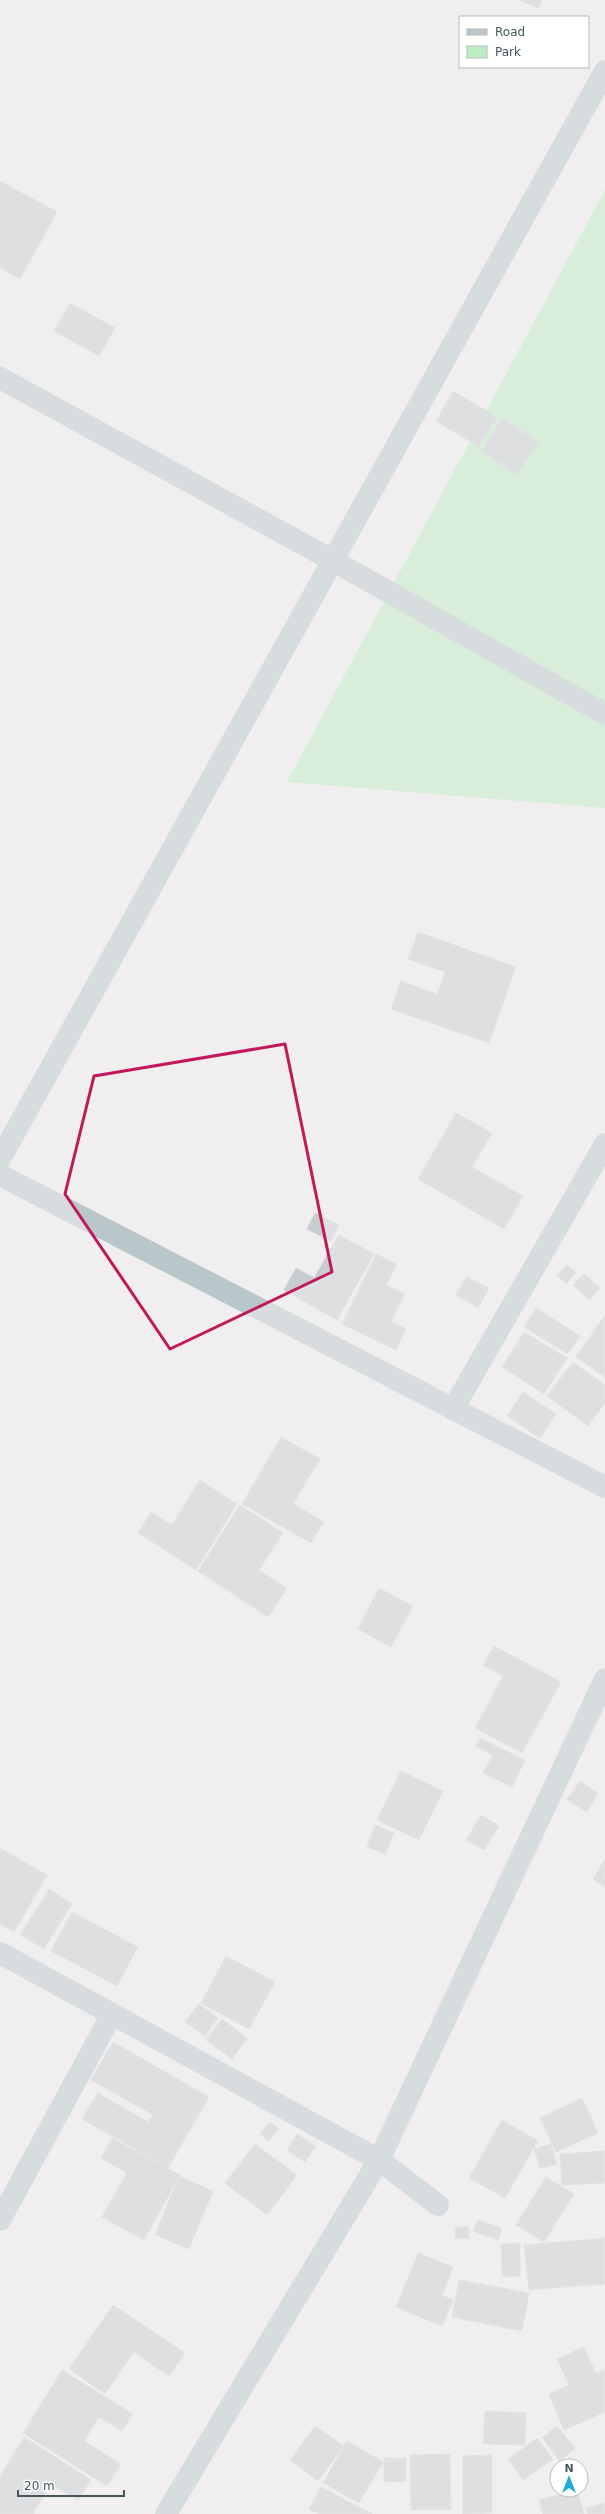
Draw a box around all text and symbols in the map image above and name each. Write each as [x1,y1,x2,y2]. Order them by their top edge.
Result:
legend [459,16,589,68]
text: Road [495,25,525,39]
text: Park [495,45,521,59]
north arrow [549,2458,589,2498]
text: N [564,2462,574,2475]
scale bar [18,2472,124,2498]
text: 20 m [24,2479,55,2493]

